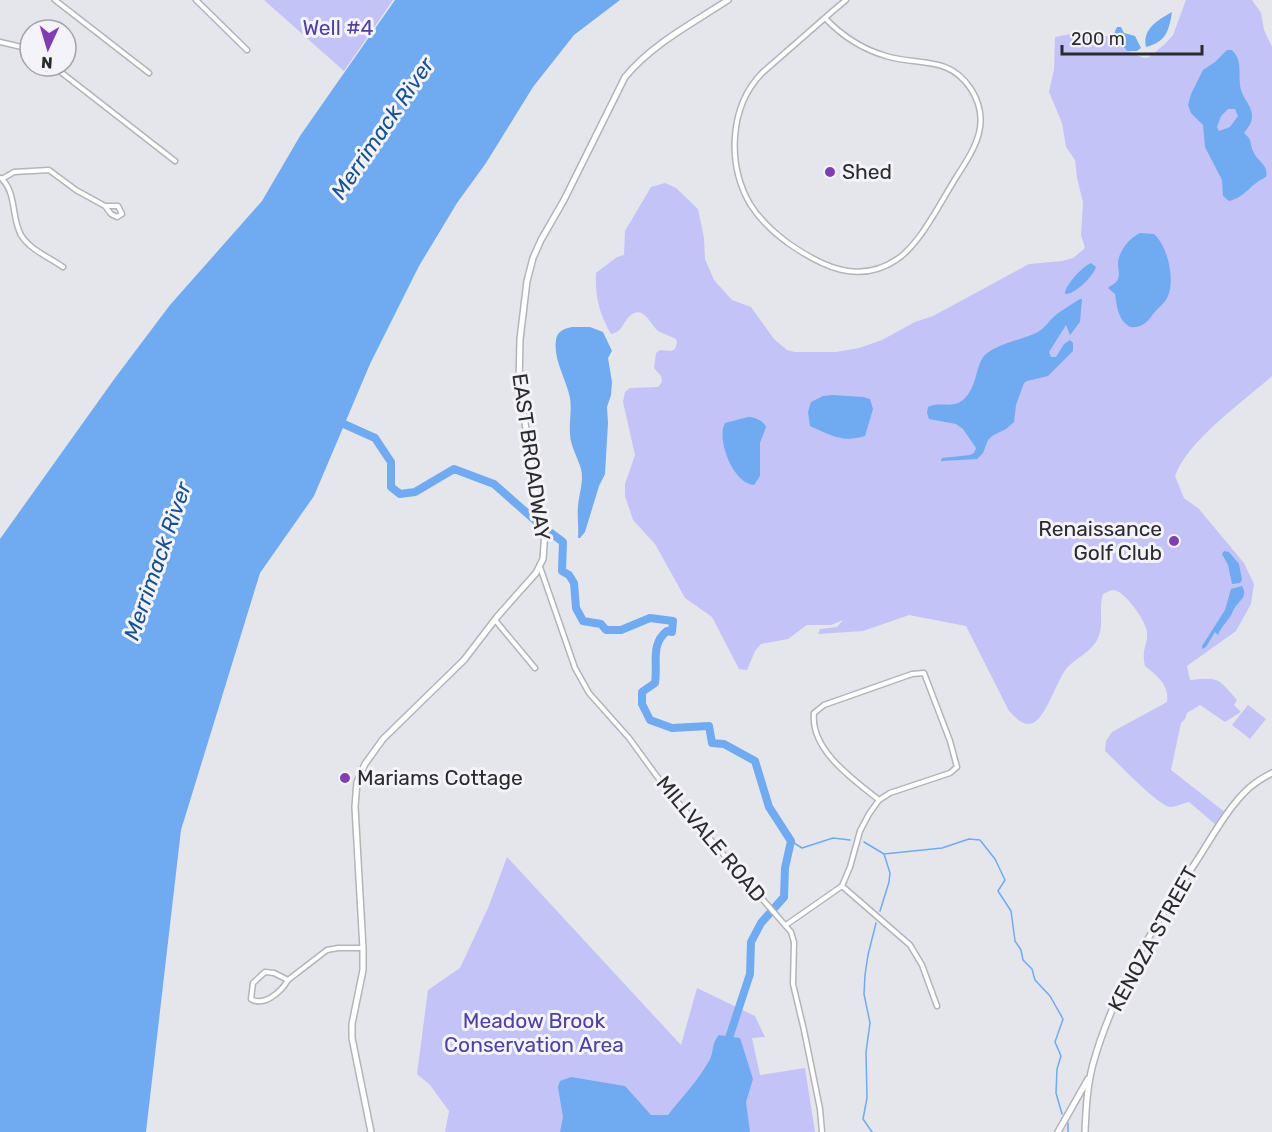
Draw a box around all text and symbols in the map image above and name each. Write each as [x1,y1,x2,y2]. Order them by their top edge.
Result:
park label: Well #4 [302,15,374,40]
north arrow [18,18,78,78]
scale bar [1062,18,1202,56]
text: 200 m [1071,28,1125,50]
water label: Merrimack River [325,51,441,204]
text: N [41,53,53,72]
place label: Shed [842,159,892,184]
marker: Shed [823,165,837,179]
street label: EAST BROADWAY [507,372,556,542]
water label: Merrimack River [118,477,198,644]
place label: Renaissance Golf Club [1038,516,1162,565]
marker: Renaissance Golf Club [1167,534,1181,548]
place label: Mariams Cottage [357,765,523,790]
marker: Mariams Cottage [338,771,352,785]
street label: MILLVALE ROAD [651,771,771,907]
street label: KENOZA STREET [1102,862,1203,1016]
park label: Meadow Brook Conservation Area [444,1008,624,1057]

